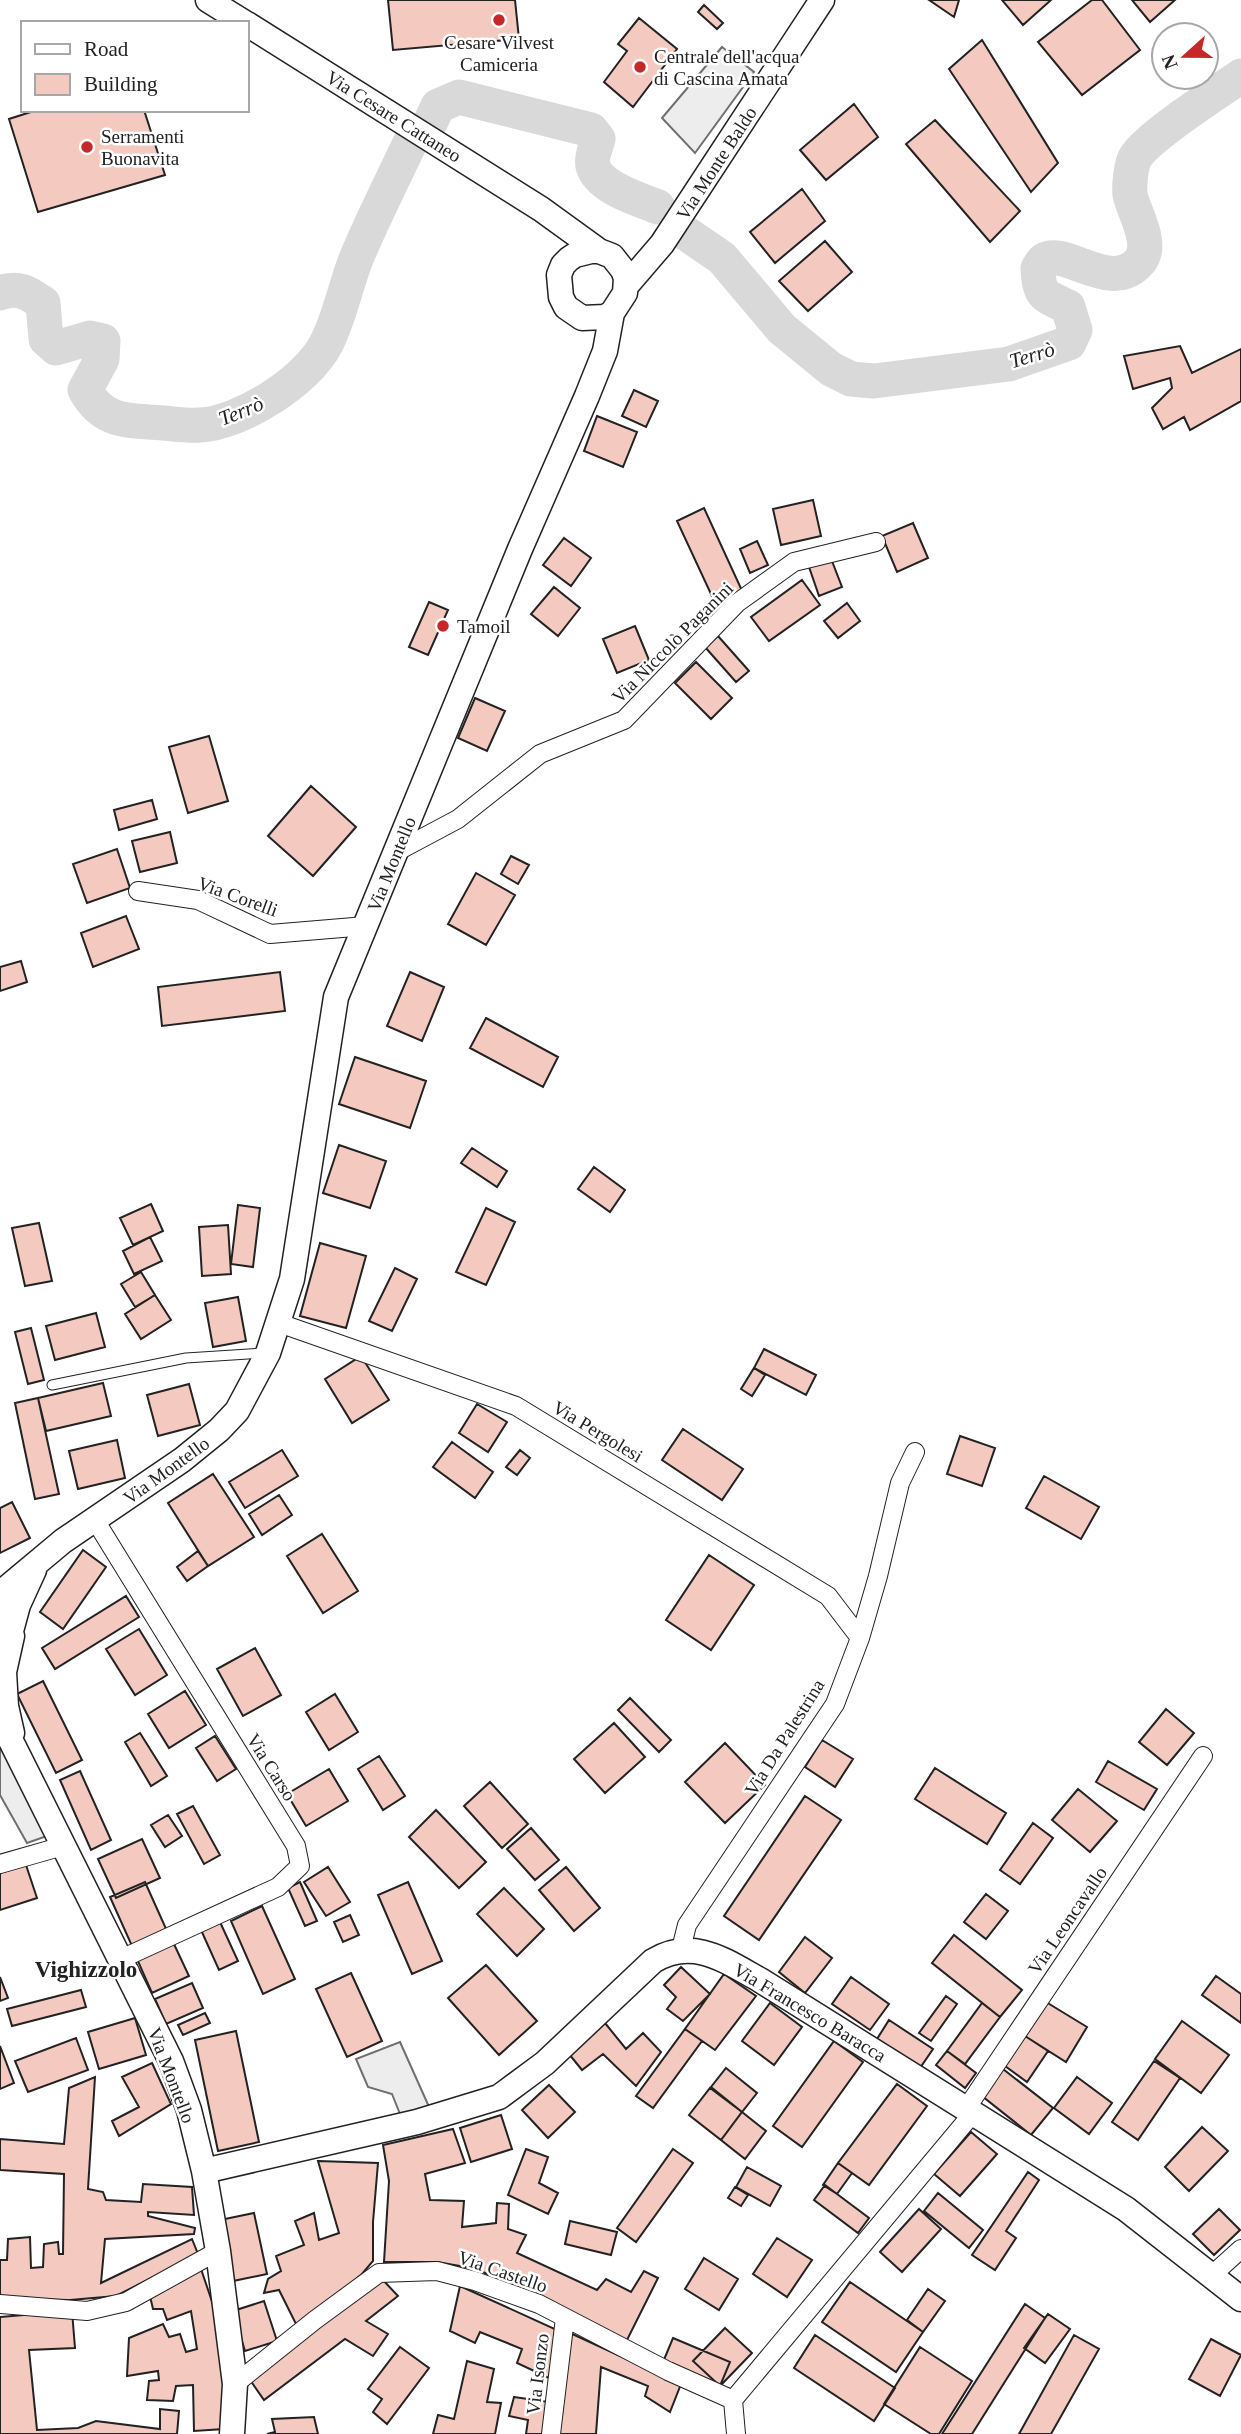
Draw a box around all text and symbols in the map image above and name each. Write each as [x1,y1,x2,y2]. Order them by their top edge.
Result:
marker: Cesare Vilvest Camiceria [491,12,507,28]
legend [21,21,248,112]
north arrow [1150,21,1220,91]
place label: Cesare Vilvest Camiceria [444,32,555,75]
text: Road [84,37,129,61]
place label: Centrale dell'acqua di Cascina Amata [654,46,800,89]
text: N [1157,51,1182,72]
marker: Centrale dell'acqua di Cascina Amata [632,59,648,75]
street label: Via Cesare Cattaneo [322,66,465,166]
text: Building [84,72,158,96]
street label: Via Monte Baldo [672,103,761,224]
place label: Serramenti Buonavita [101,126,184,169]
marker: Serramenti Buonavita [79,139,95,155]
water label: Terrò [1007,337,1057,373]
water label: Terrò [215,391,267,431]
street label: Via Niccolò Paganini [607,577,737,707]
place label: Tamoil [457,616,511,637]
marker: Tamoil [435,618,451,634]
street label: Via Montello [363,814,420,915]
street label: Via Corelli [195,872,281,921]
street label: Via Pergolesi [549,1396,647,1467]
street label: Via Montello [119,1432,213,1508]
street label: Via Da Palestrina [740,1675,829,1799]
street label: Via Carso [243,1730,300,1805]
street label: Via Leoncavallo [1024,1863,1111,1978]
district label: Vighizzolo [35,1957,137,1982]
street label: Via Francesco Baracca [730,1959,890,2067]
street label: Via Montello [144,2024,199,2126]
street label: Via Castello [455,2246,550,2297]
street label: Via Isonzo [522,2332,553,2416]

